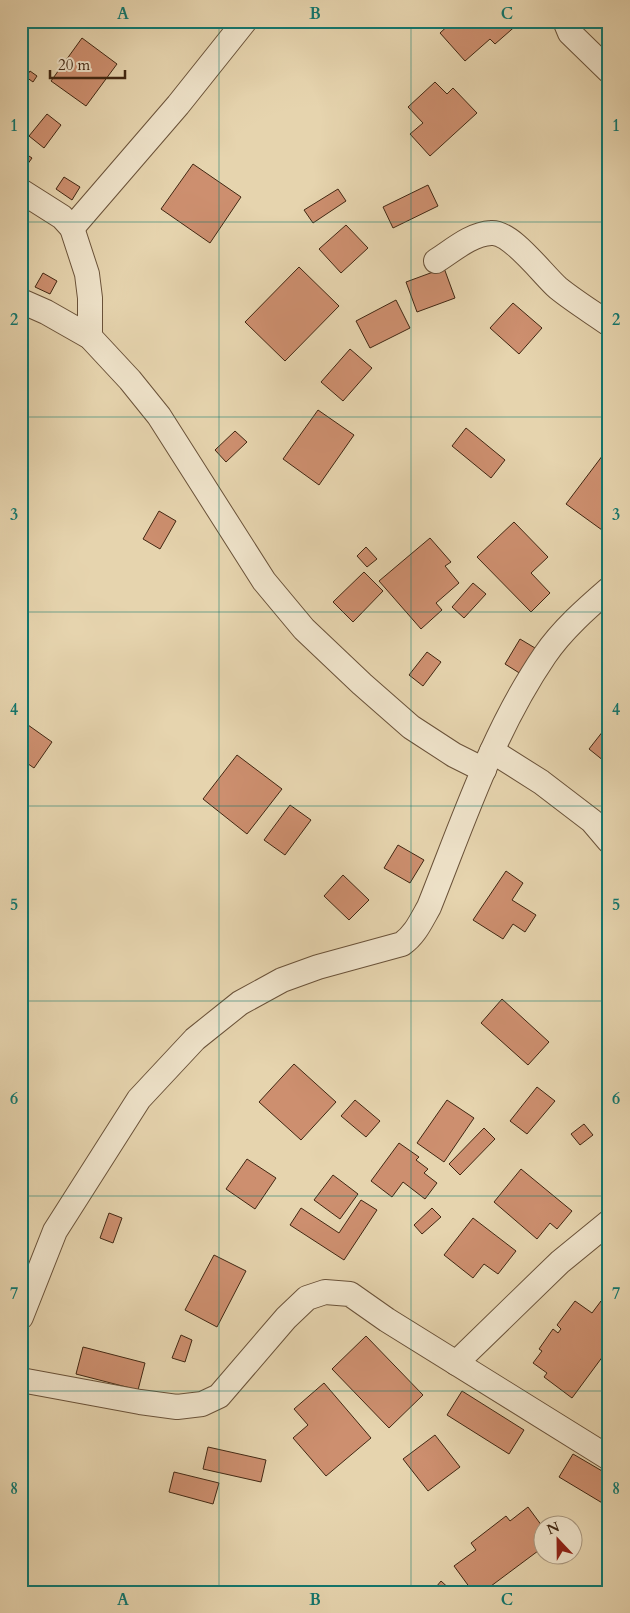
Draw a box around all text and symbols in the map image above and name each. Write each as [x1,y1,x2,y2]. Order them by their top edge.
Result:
text: A [117,3,129,25]
text: B [309,3,321,25]
text: C [501,3,513,25]
scale bar [50,48,125,80]
text: 20 m [58,55,90,75]
text: 1 [10,115,18,137]
text: 1 [612,115,620,137]
text: 2 [10,309,18,331]
text: 2 [612,309,620,331]
text: 3 [10,504,18,526]
text: 3 [612,504,620,526]
text: 4 [10,699,18,721]
text: 4 [612,699,620,721]
text: 5 [10,894,18,916]
text: 5 [612,894,620,916]
text: 6 [10,1088,18,1110]
text: 6 [612,1088,620,1110]
text: 7 [10,1283,18,1305]
text: 7 [612,1283,620,1305]
text: 8 [10,1478,18,1500]
text: 8 [612,1478,620,1500]
north arrow [532,1516,582,1566]
text: N [544,1517,563,1539]
text: A [117,1589,129,1611]
text: B [309,1589,321,1611]
text: C [501,1589,513,1611]

